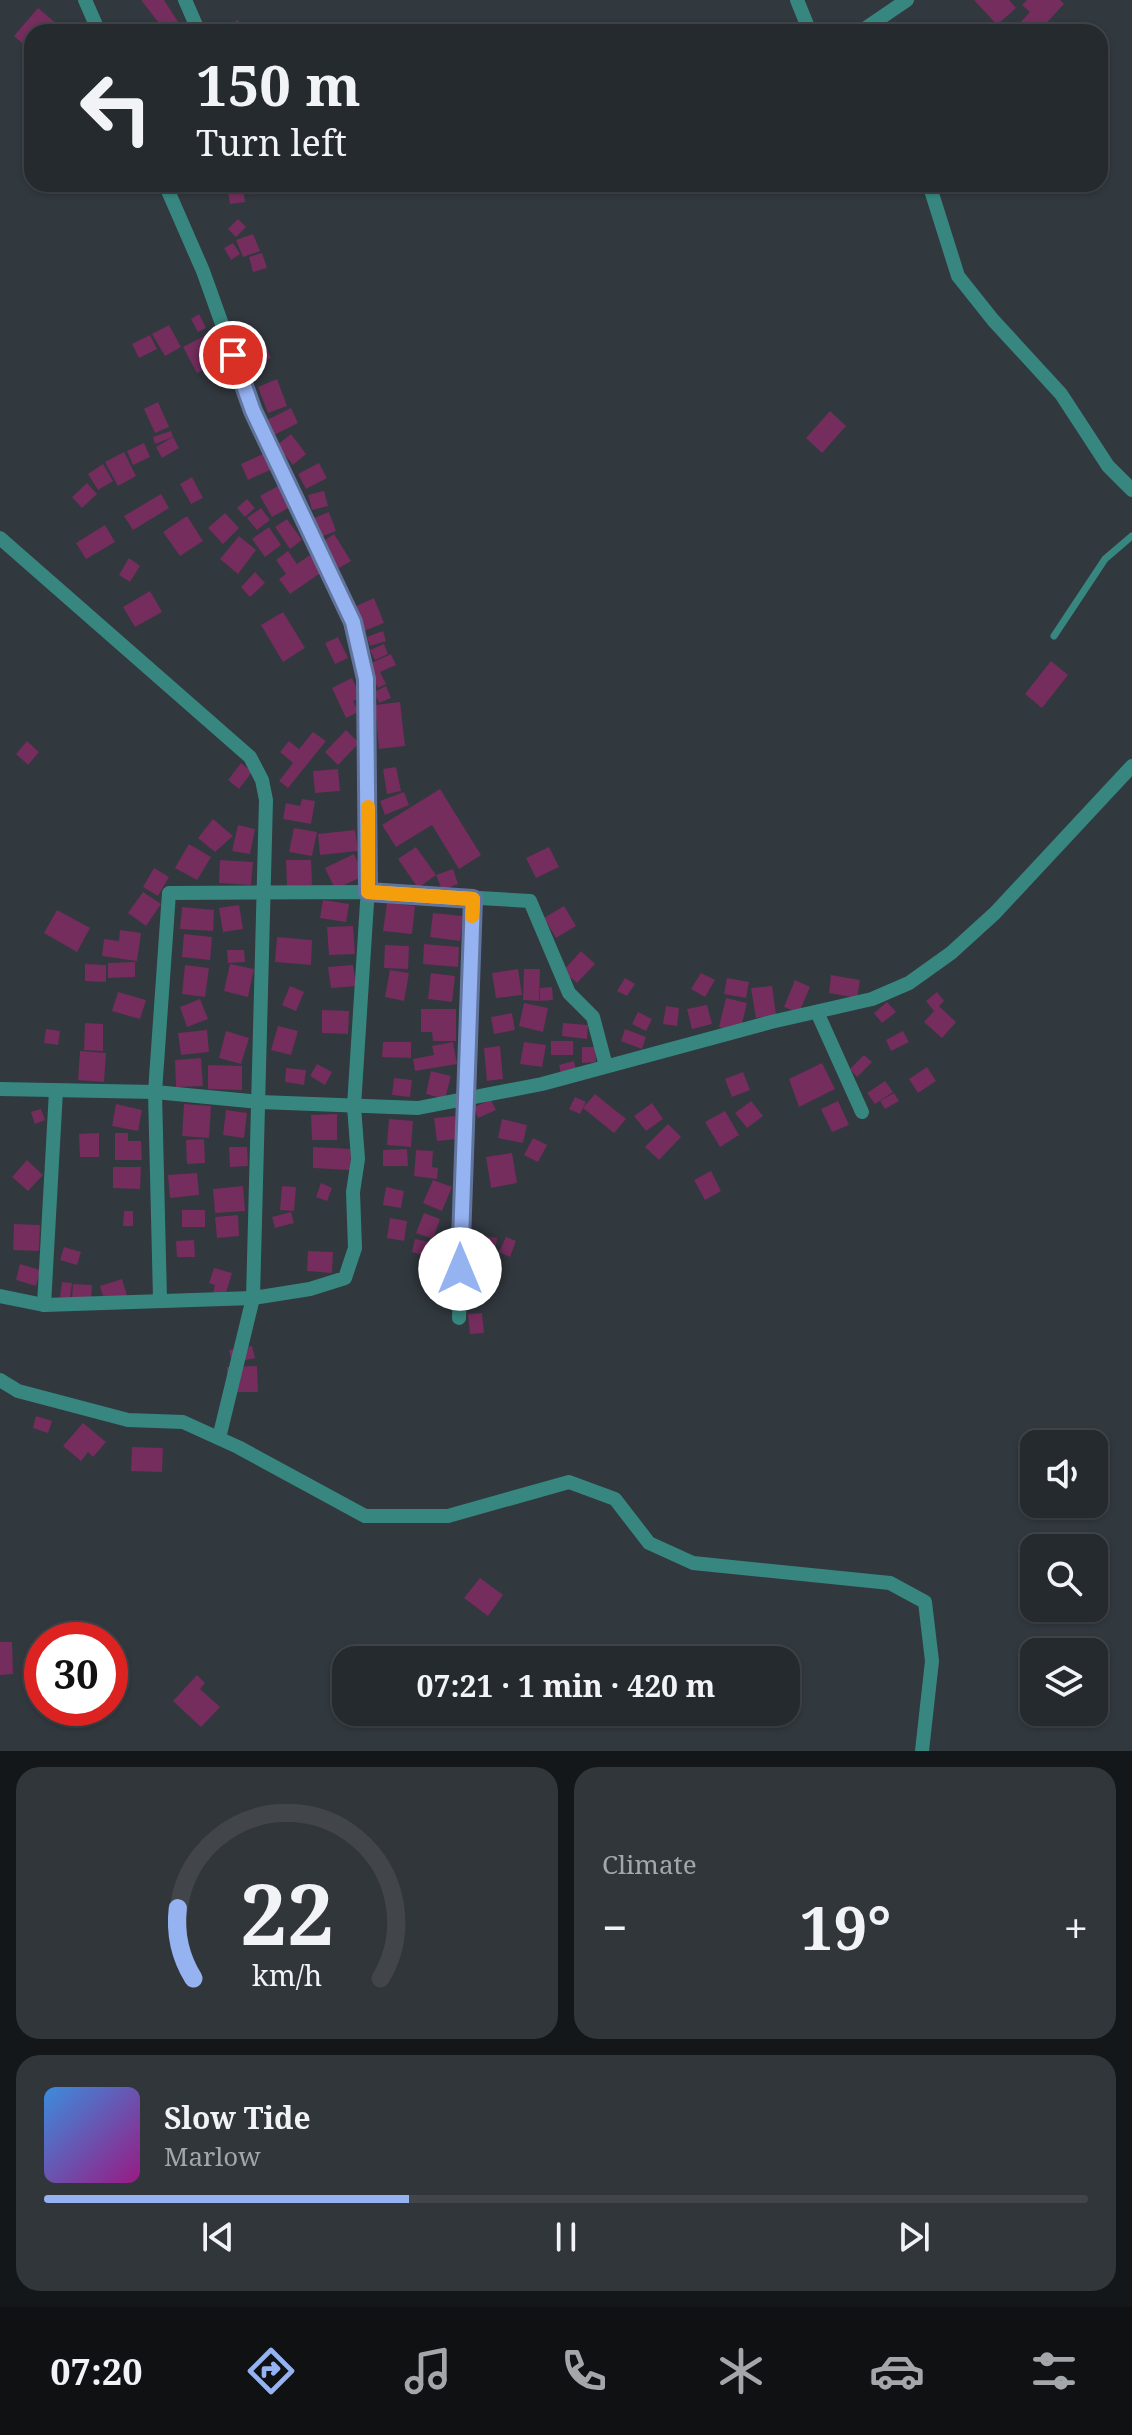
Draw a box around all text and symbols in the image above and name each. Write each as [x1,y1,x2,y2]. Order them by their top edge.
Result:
text: 150 m [196,46,361,122]
icon: left [64,56,168,160]
text: Turn left [196,118,347,167]
pin [199,321,267,389]
icon: arrive [211,333,255,377]
position arrow [418,1227,502,1311]
map controls [1020,1430,1108,1726]
button: sound [1020,1430,1108,1518]
button: search [1020,1534,1108,1622]
speed limit sign: 30 [24,1622,128,1726]
button: layers [1020,1638,1108,1726]
text: 07:21 · 1 min · 420 m [417,1665,715,1706]
text: Climate [602,1846,697,1882]
text: 22 [240,1856,334,1969]
text: 19° [800,1886,891,1968]
text: − [602,1897,627,1957]
text: + [1063,1897,1088,1957]
text: km/h [252,1955,322,1994]
text: Slow Tide [164,2097,311,2138]
text: Marlow [164,2138,261,2174]
icon: previous [196,2215,240,2259]
icon: pause [544,2215,588,2259]
icon: next [892,2215,936,2259]
icon: directions [243,2343,299,2399]
icon: music [400,2343,456,2399]
icon: phone [556,2343,612,2399]
icon: climate [713,2343,769,2399]
icon: car [869,2343,925,2399]
icon: filters [1026,2343,1082,2399]
text: 07:20 [50,2347,143,2396]

